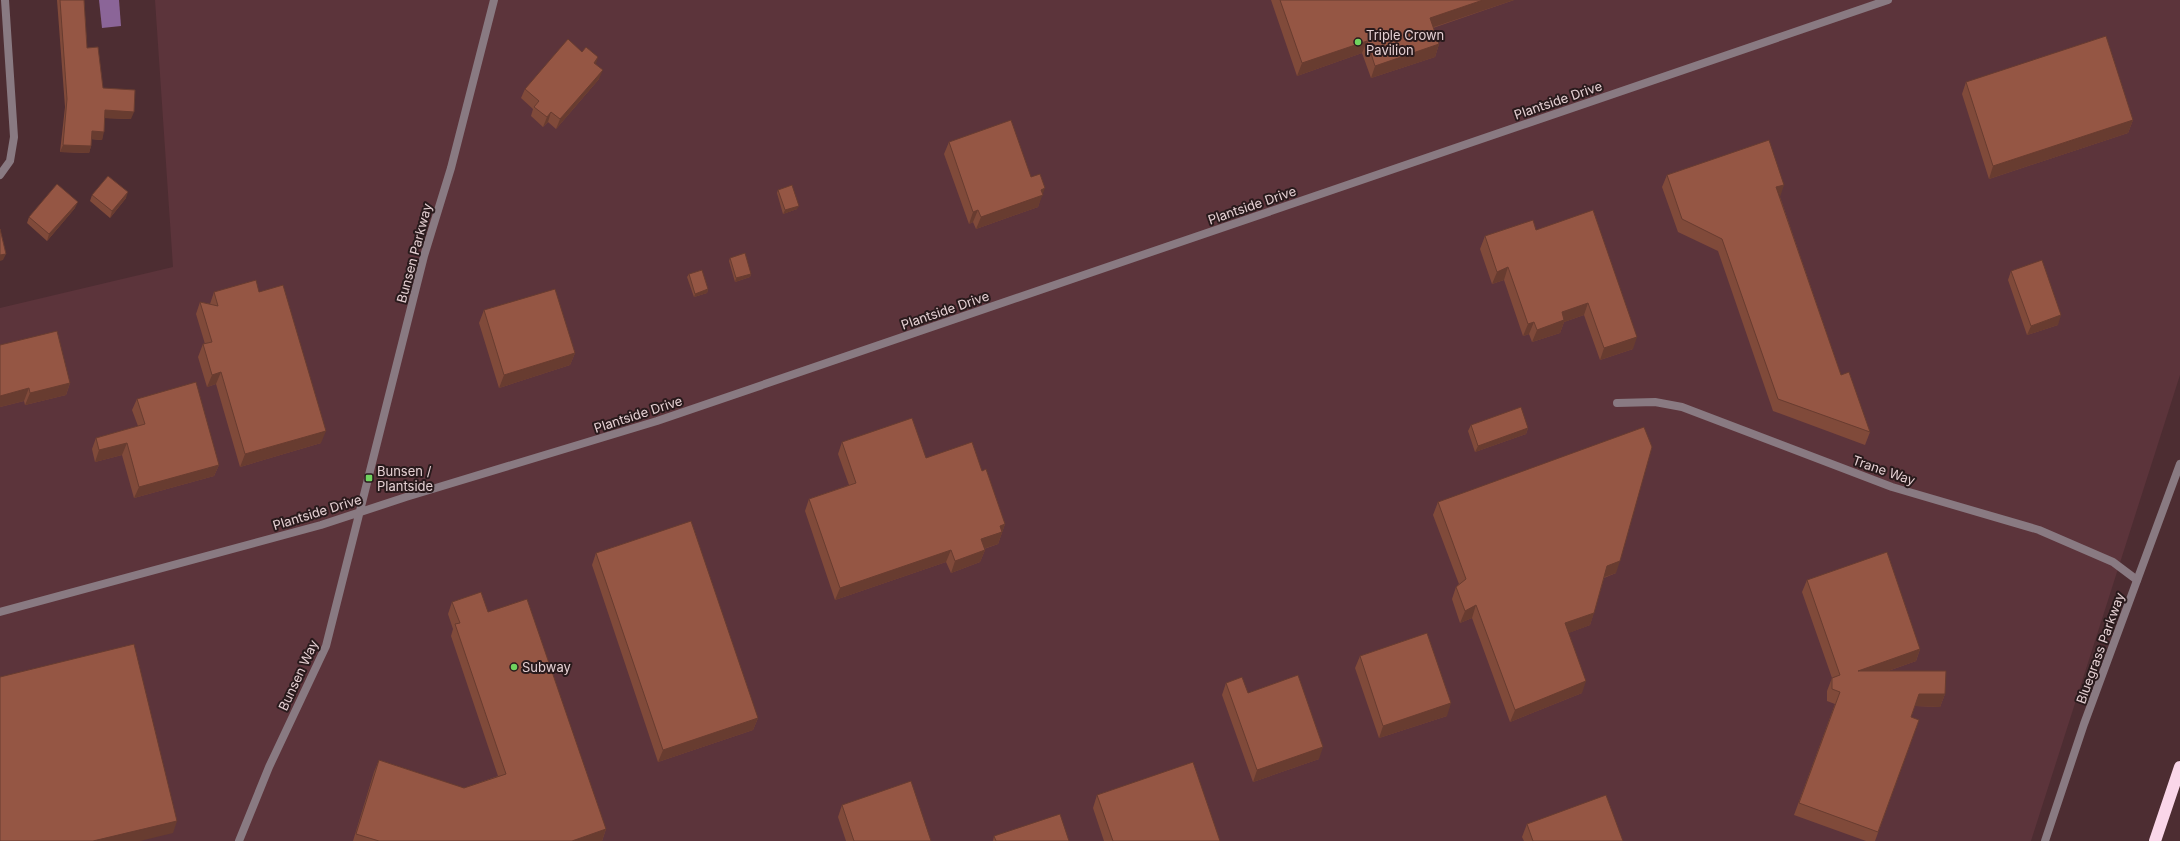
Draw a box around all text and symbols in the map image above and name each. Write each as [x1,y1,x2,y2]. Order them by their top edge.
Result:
place label: Triple Crown Pavilion [1366,27,1444,58]
marker: Triple Crown Pavilion [1353,37,1363,47]
street label: Plantside Drive [1512,77,1604,123]
street label: Plantside Drive [1206,182,1298,228]
street label: Bunsen Parkway [393,201,435,305]
street label: Plantside Drive [899,287,991,333]
street label: Plantside Drive [592,392,684,436]
street label: Trane Way [1851,452,1917,488]
place label: Bunsen / Plantside [377,463,433,494]
marker: Bunsen / Plantside [364,473,374,483]
street label: Plantside Drive [271,491,363,533]
street label: Bluegrass Parkway [2072,590,2128,706]
street label: Bunsen Way [275,637,321,713]
place label: Subway [522,659,571,675]
marker: Subway [509,662,519,672]

